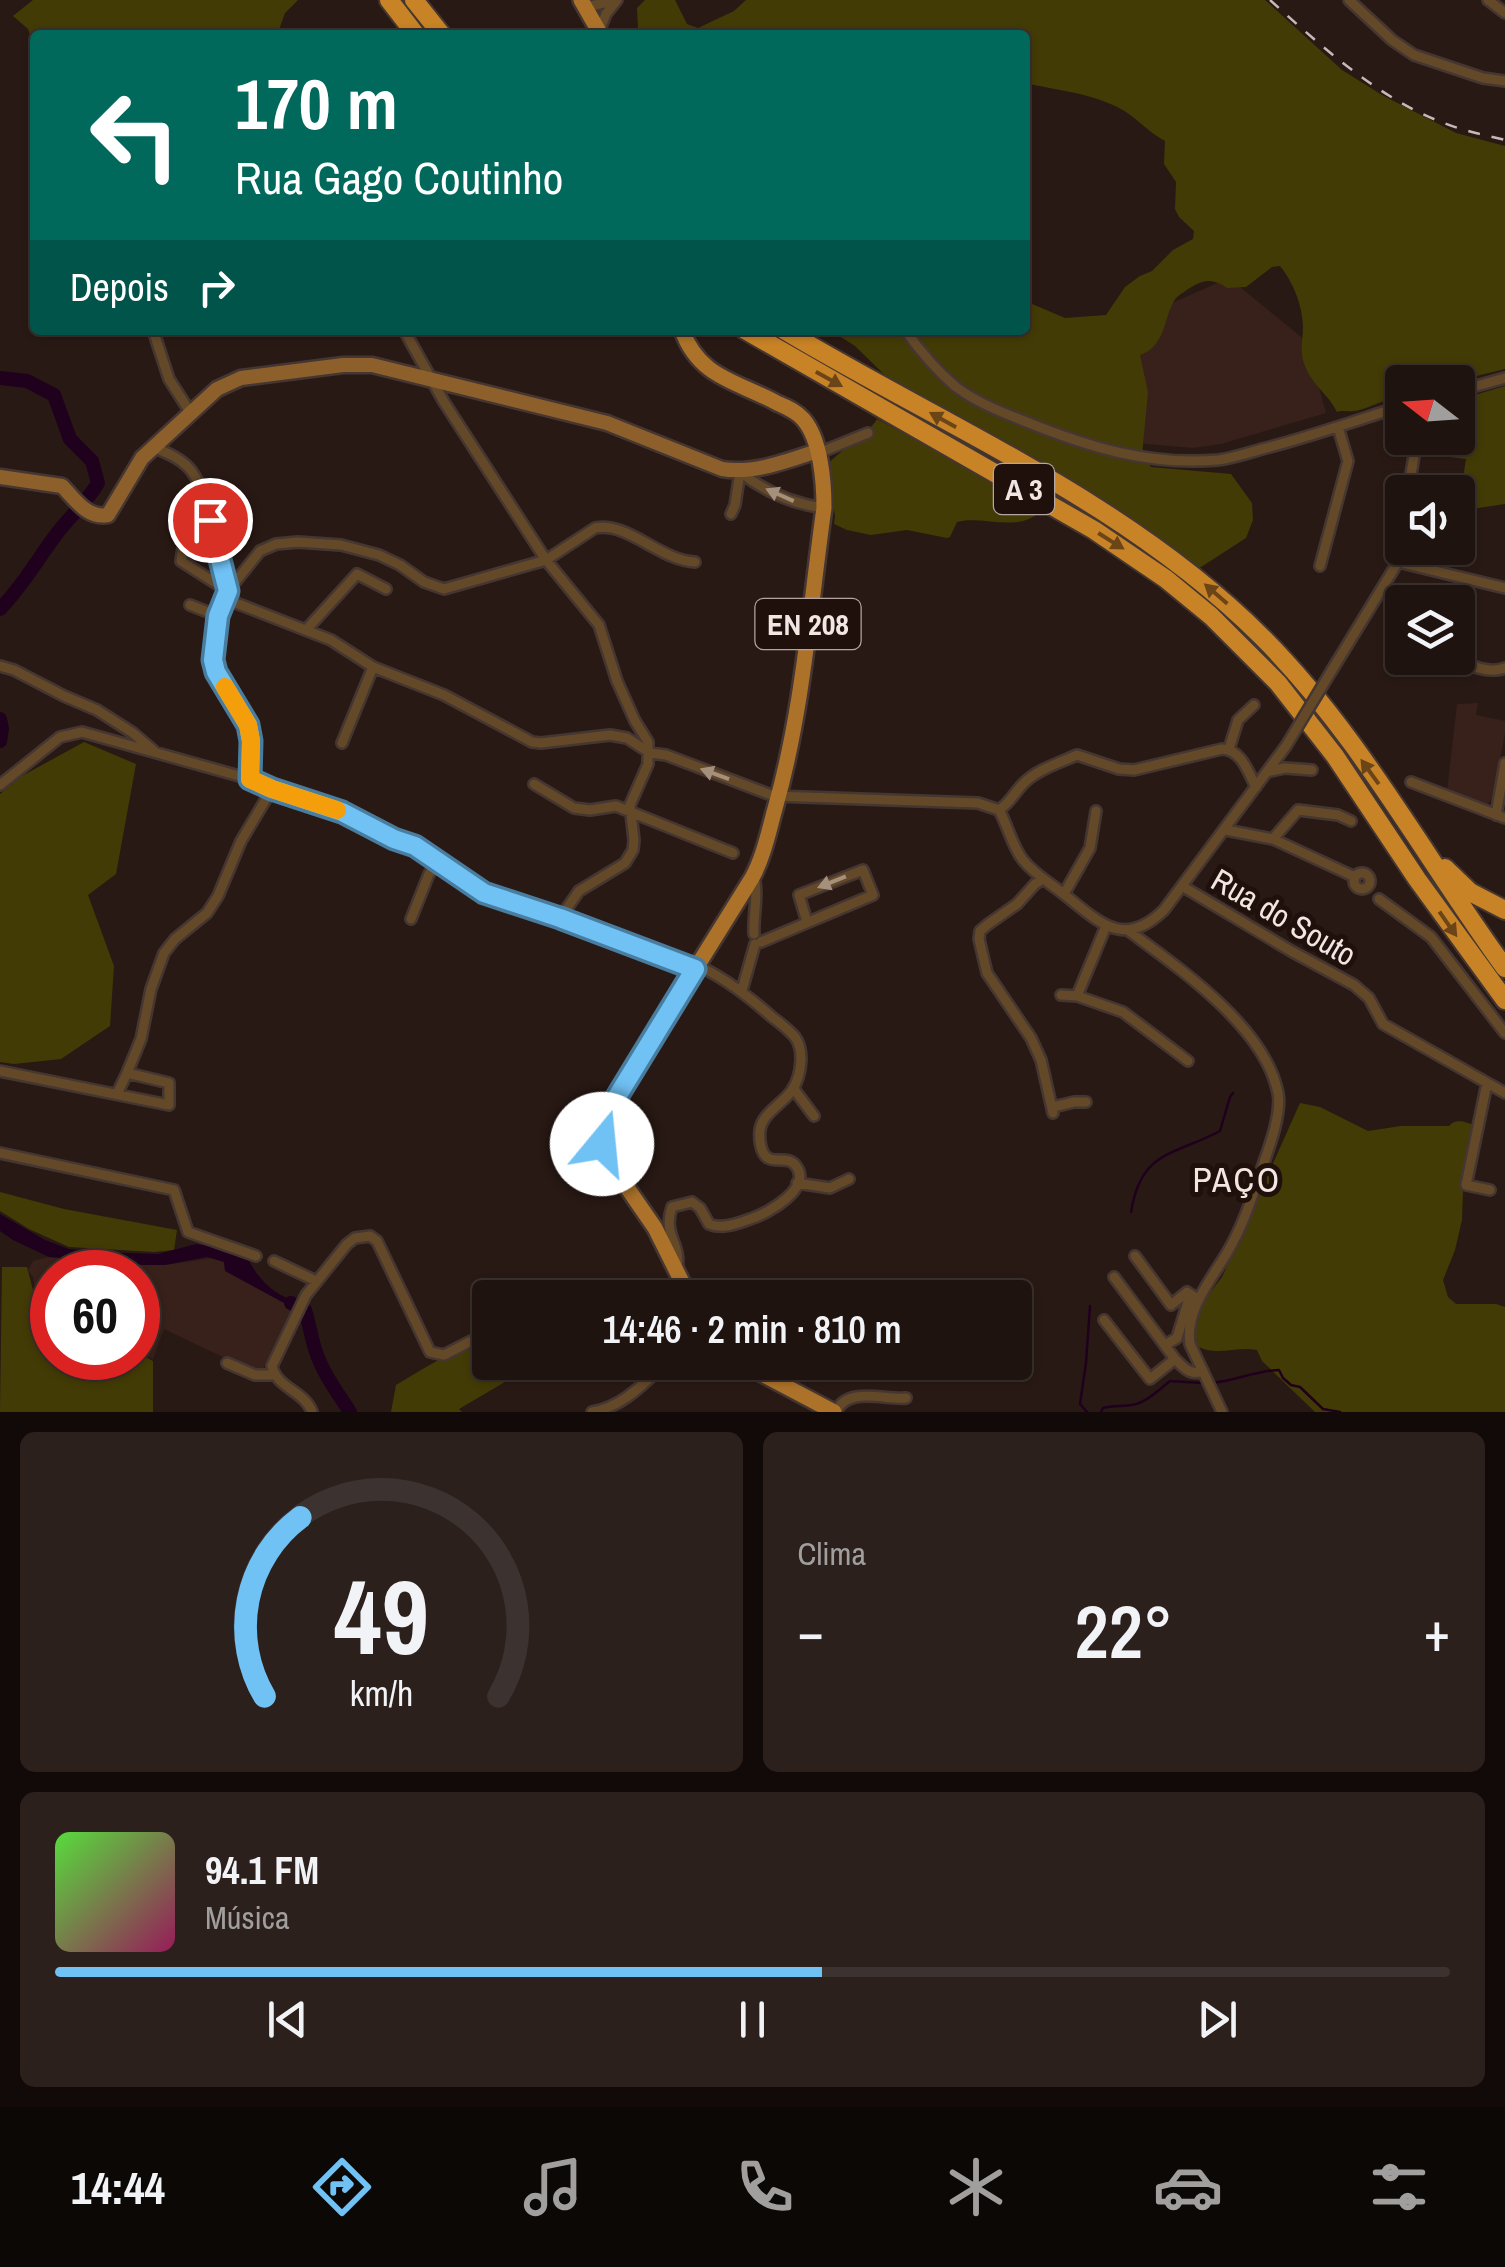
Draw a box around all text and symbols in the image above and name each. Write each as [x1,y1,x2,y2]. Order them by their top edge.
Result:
text: 170 m [235,57,398,151]
icon: left [70,70,200,200]
text: Rua Gago Coutinho [235,147,563,208]
icon: right [189,260,244,315]
text: Depois [70,262,169,313]
north arrow [1385,365,1475,455]
map controls [1385,365,1475,675]
one-way arrow [815,370,843,387]
one-way arrow [928,411,957,428]
road number: A 3 [994,464,1054,514]
button: sound [1385,475,1475,565]
pin [168,478,253,563]
one-way arrow [765,487,795,503]
icon: arrive [183,493,238,548]
one-way arrow [1097,531,1125,549]
one-way arrow [1204,584,1229,606]
button: layers [1385,585,1475,675]
road number: EN 208 [756,599,860,649]
one-way arrow [1361,759,1381,785]
one-way arrow [699,765,729,781]
street label: Rua do Souto [1204,858,1364,976]
one-way arrow [817,874,847,890]
one-way arrow [1438,910,1457,937]
position arrow [550,1092,654,1196]
district label: PAÇO [1192,1156,1282,1203]
speed limit sign: 60 [30,1250,160,1380]
text: 14:46 · 2 min · 810 m [602,1304,902,1355]
text: Clima [798,1532,866,1575]
text: 49 [334,1546,429,1686]
text: 22° [1075,1580,1173,1681]
text: − [798,1594,824,1668]
text: + [1424,1594,1450,1668]
text: km/h [349,1669,413,1717]
text: 94.1 FM [205,1845,319,1896]
text: Música [205,1896,290,1939]
icon: previous [260,1992,315,2047]
icon: pause [725,1992,780,2047]
icon: next [1190,1992,1245,2047]
icon: directions [307,2152,377,2222]
icon: music [518,2152,588,2222]
icon: phone [730,2152,800,2222]
icon: climate [941,2152,1011,2222]
icon: car [1153,2152,1223,2222]
icon: filters [1364,2152,1434,2222]
text: 14:44 [71,2157,165,2218]

